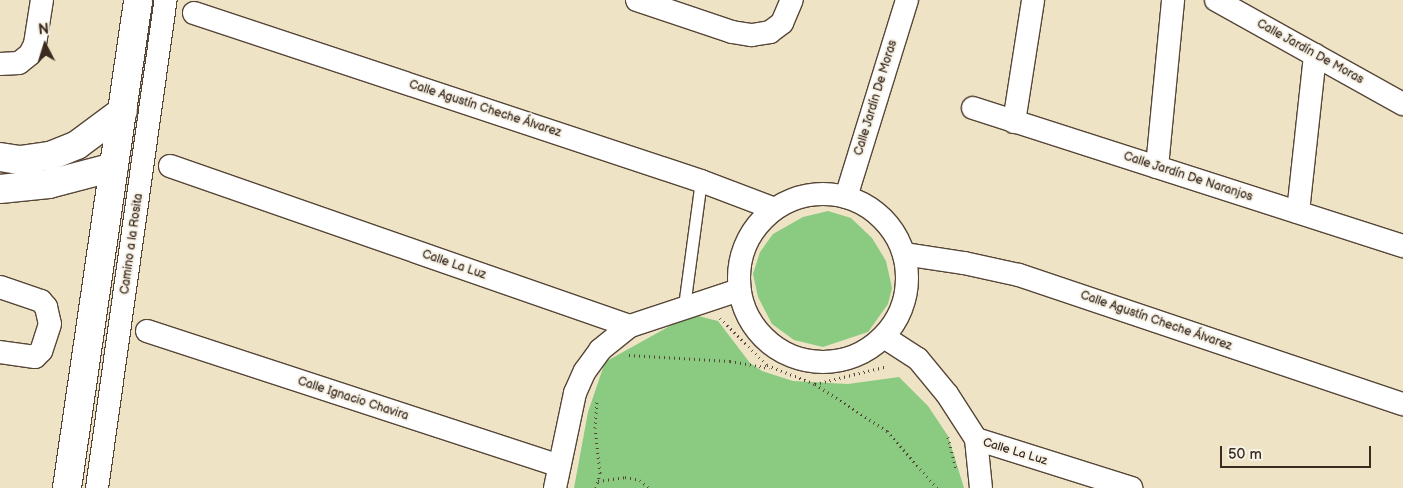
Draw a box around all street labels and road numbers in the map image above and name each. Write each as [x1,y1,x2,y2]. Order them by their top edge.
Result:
street label: Calle Jardín De Moras [1254,16,1366,88]
street label: Calle Jardín De Moras [851,38,901,158]
street label: Calle Agustín Cheche Álvarez [407,78,563,140]
street label: Calle Jardín De Naranjos [1121,149,1255,205]
street label: Camino a la Rosita [118,193,146,295]
street label: Calle La Luz [420,247,488,283]
street label: Calle Agustín Cheche Álvarez [1078,288,1234,354]
street label: Calle Ignacio Chavira [296,374,410,424]
street label: Calle La Luz [981,435,1049,469]

